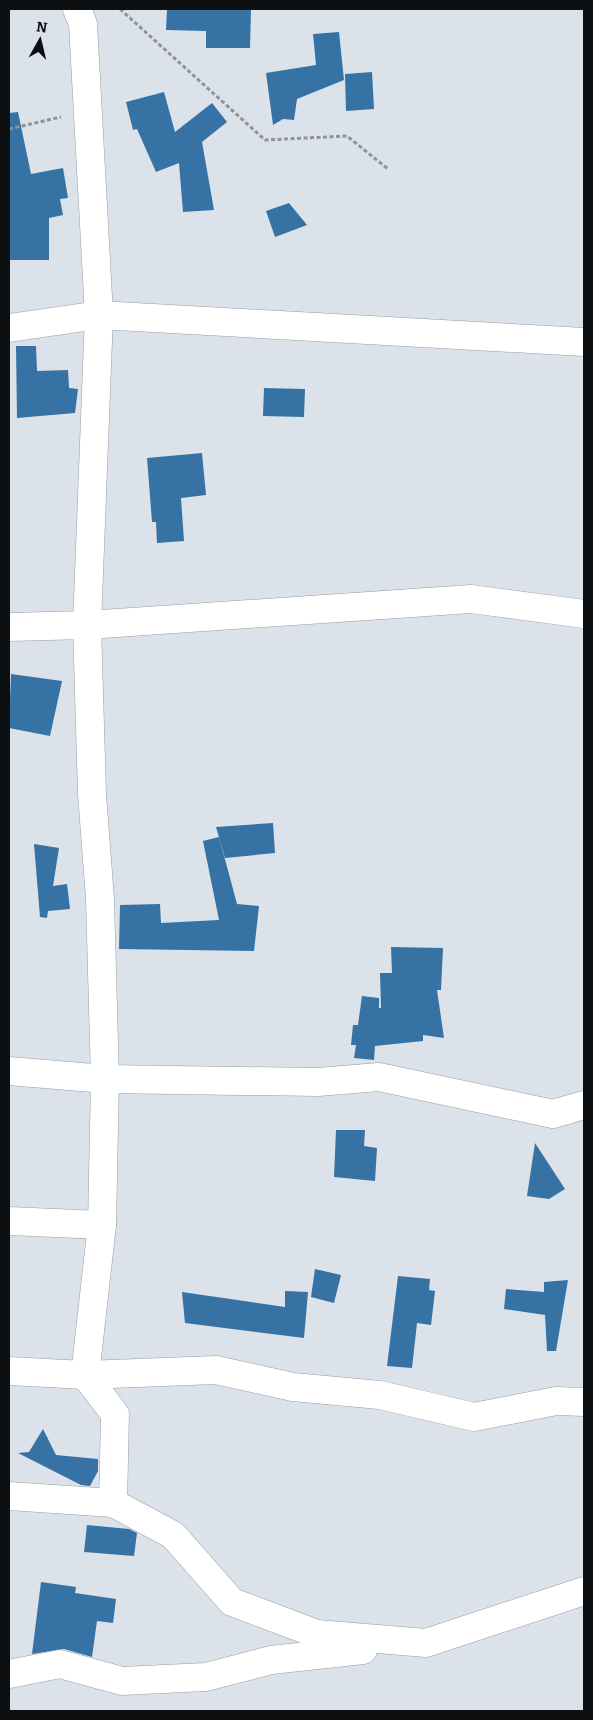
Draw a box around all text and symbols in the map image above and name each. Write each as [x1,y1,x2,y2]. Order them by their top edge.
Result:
north arrow [15,15,65,65]
text: N [35,18,48,37]

